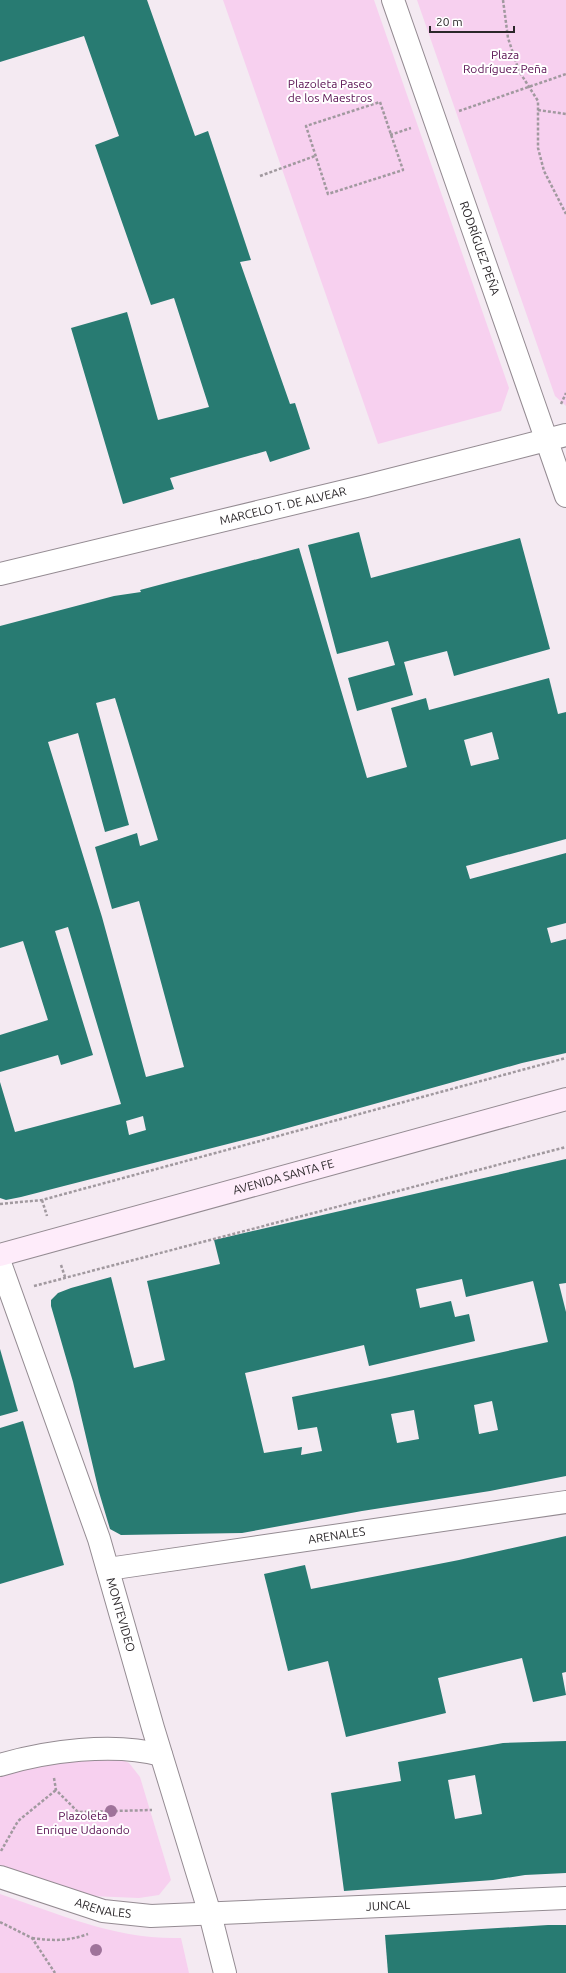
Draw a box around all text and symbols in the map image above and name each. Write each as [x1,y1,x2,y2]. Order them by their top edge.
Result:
scale bar [430,8,514,34]
text: 20 m [436,15,463,28]
park label: Plaza Rodríguez Peña [463,48,547,75]
park label: Plazoleta Paseo de los Maestros [288,77,372,104]
street label: RODRÍGUEZ PEÑA [458,199,503,297]
street label: MARCELO T. DE ALVEAR [218,484,348,527]
street label: AVENIDA SANTA FE [231,1156,336,1197]
street label: ARENALES [307,1524,366,1546]
street label: MONTEVIDEO [104,1576,138,1653]
park label: Plazoleta Enrique Udaondo [36,1809,130,1836]
street label: ARENALES [73,1895,132,1920]
street label: JUNCAL [366,1898,410,1913]

